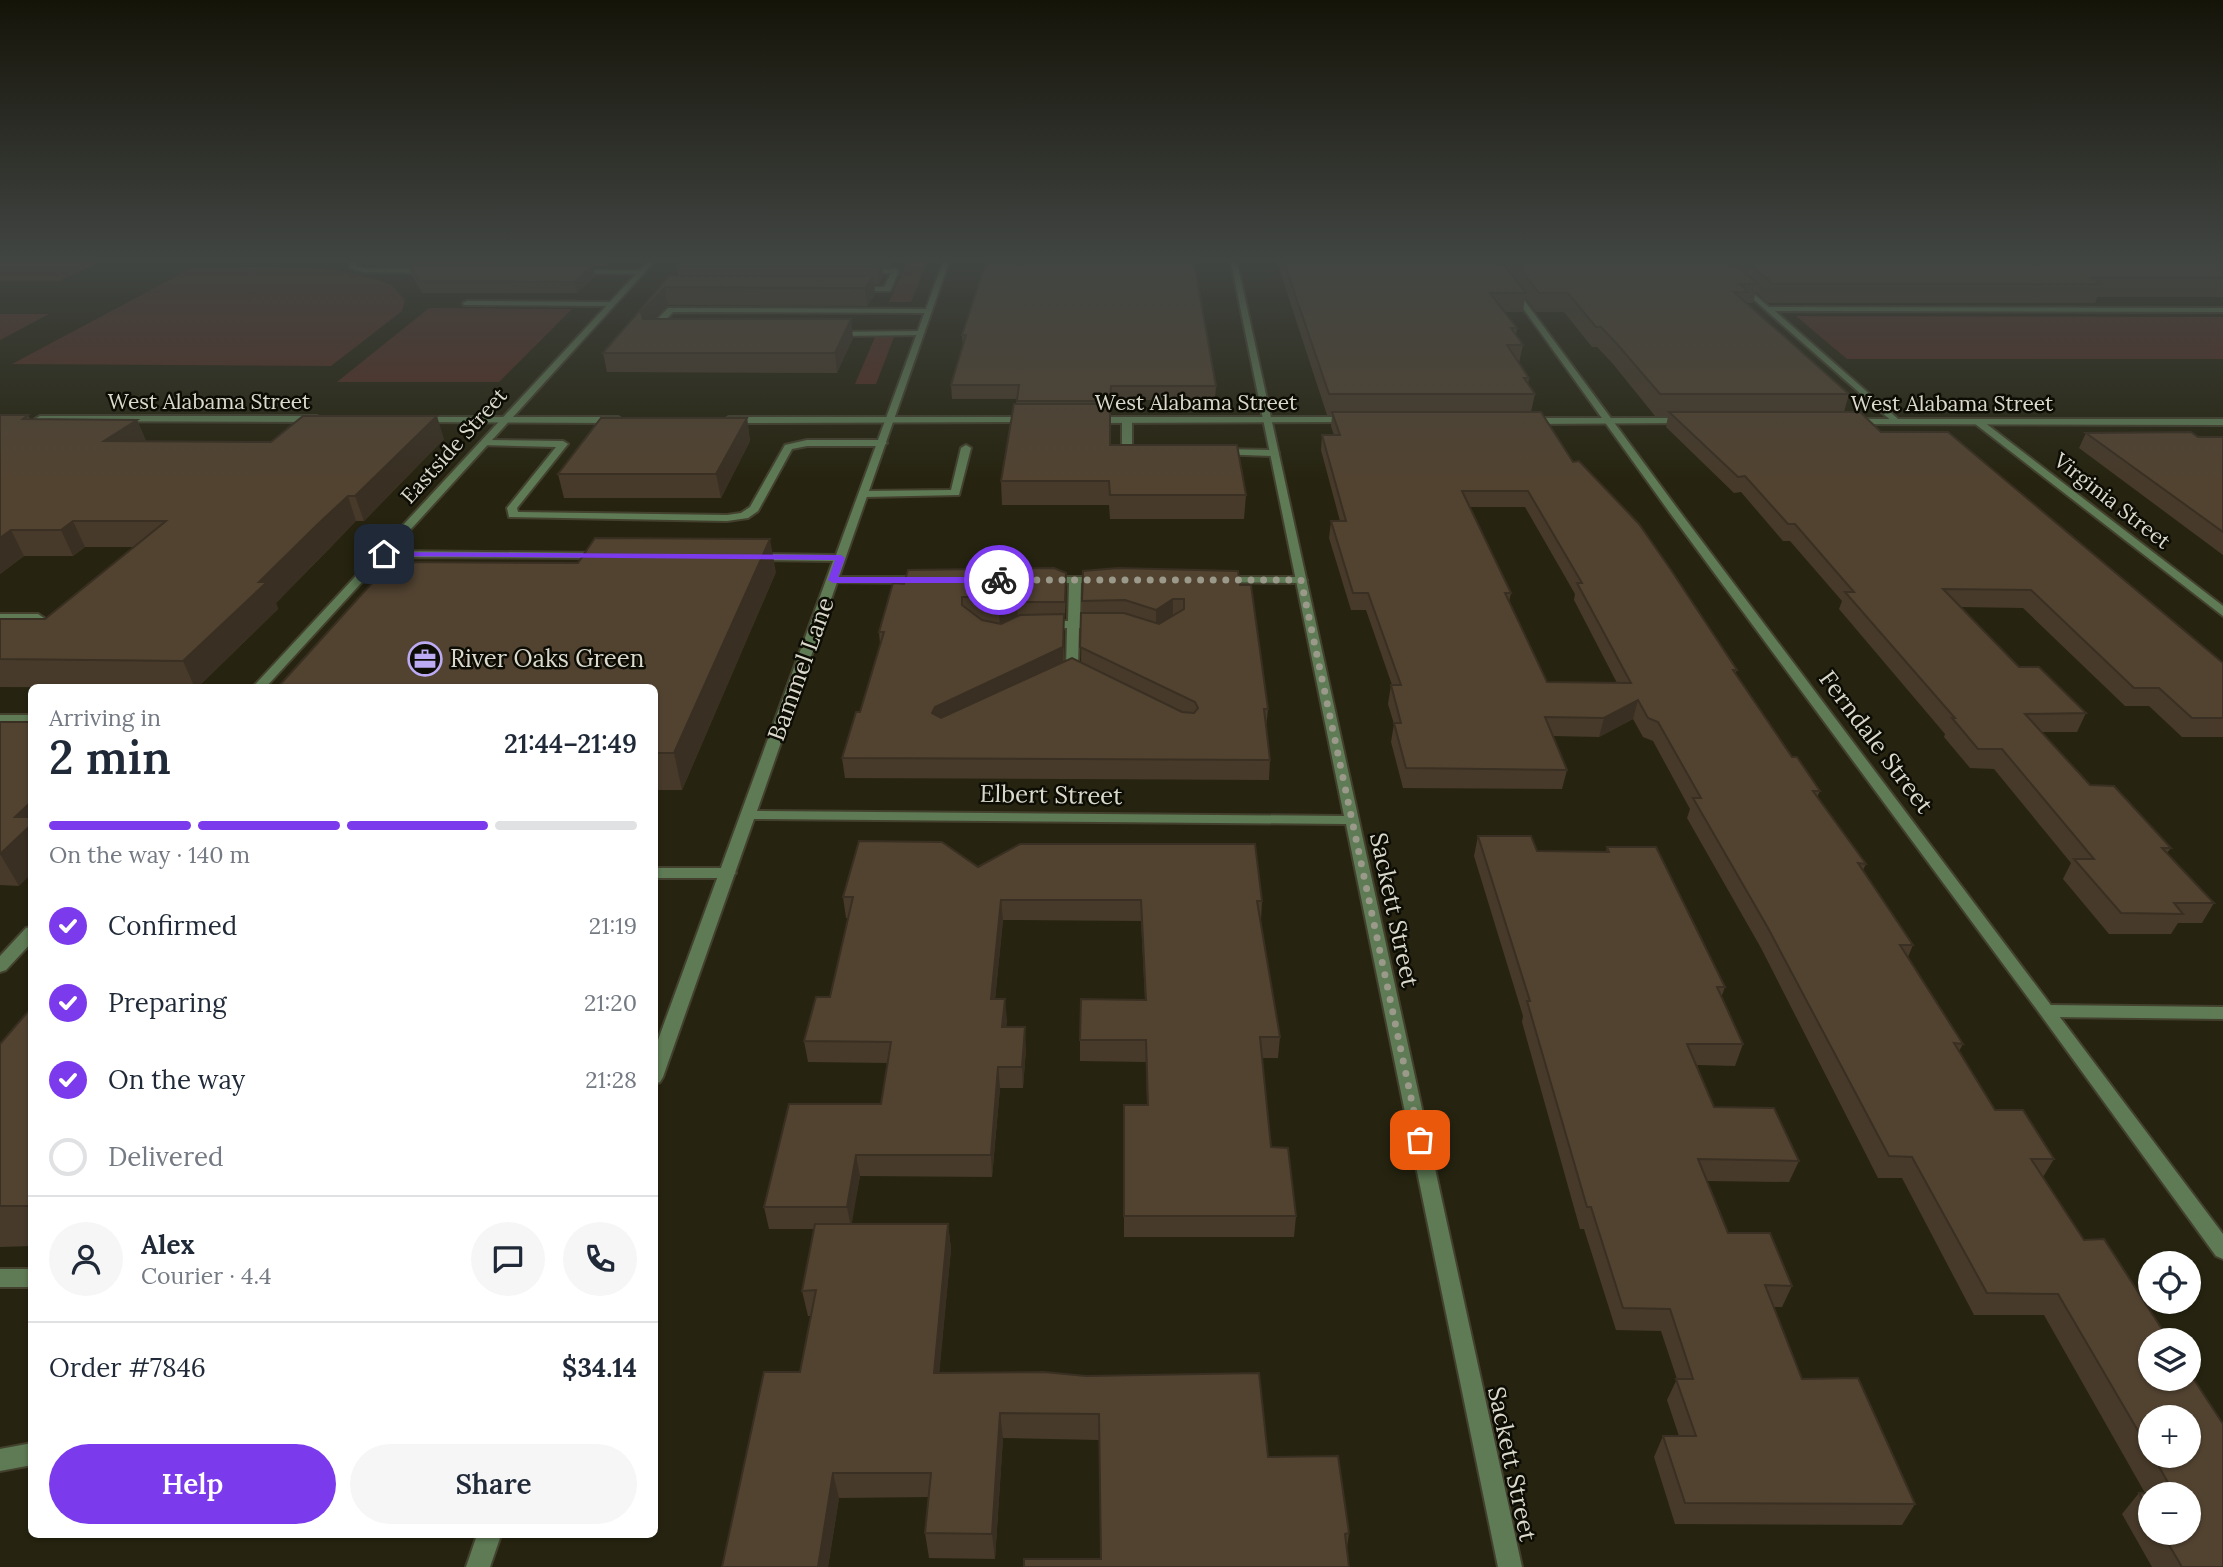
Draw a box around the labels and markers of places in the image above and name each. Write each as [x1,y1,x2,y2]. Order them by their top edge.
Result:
pin [354,524,414,584]
office icon: River Oaks Green [406,640,444,678]
place label: River Oaks Green [450,643,644,674]
pin [1390,1110,1450,1170]

